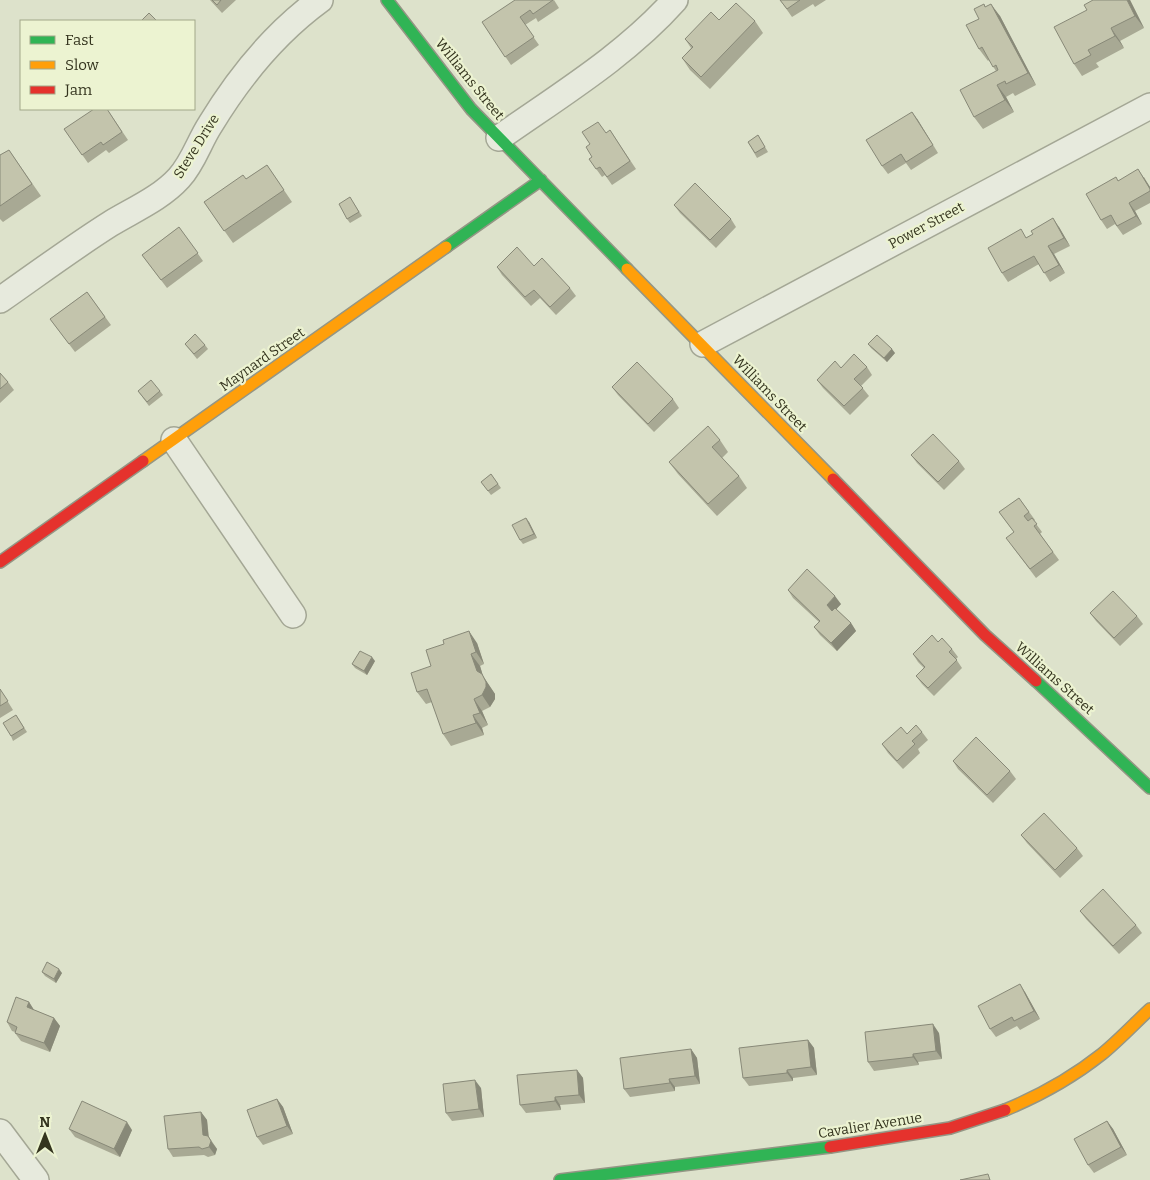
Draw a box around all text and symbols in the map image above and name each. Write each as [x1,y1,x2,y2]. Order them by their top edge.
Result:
legend [20,20,195,110]
text: Fast [65,31,94,49]
street label: Williams Street [432,35,508,124]
text: Slow [65,56,100,74]
text: Jam [64,81,93,99]
street label: Steve Drive [170,111,223,182]
street label: Power Street [886,198,967,252]
street label: Maynard Street [217,324,308,395]
street label: Williams Street [729,351,810,435]
street label: Williams Street [1012,639,1097,718]
street label: Cavalier Avenue [817,1109,923,1142]
north arrow [20,1110,70,1160]
text: N [40,1114,51,1131]

